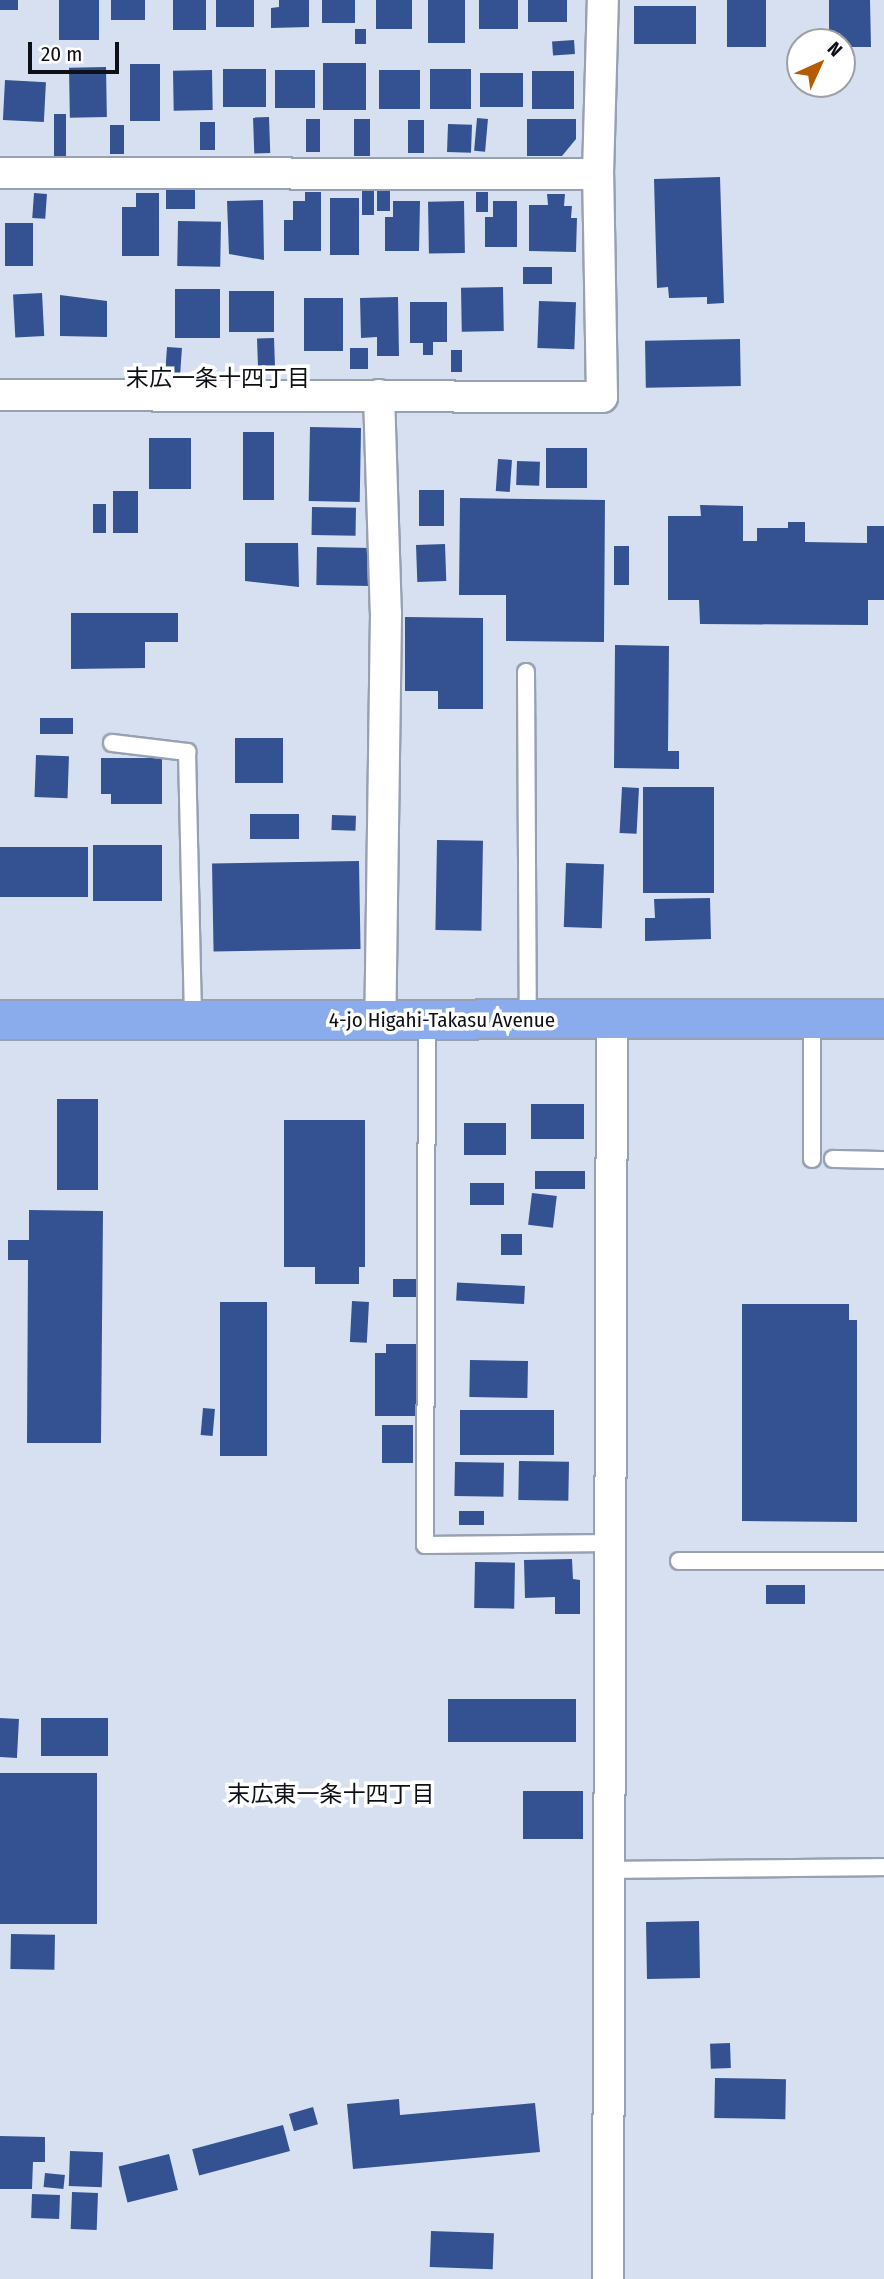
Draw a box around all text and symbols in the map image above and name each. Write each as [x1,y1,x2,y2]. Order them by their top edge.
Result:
scale bar [32,28,122,72]
north arrow [786,28,856,98]
text: N [823,37,847,61]
text: 20 m [41,41,82,67]
district label: 末広一条十四丁目 [126,364,310,392]
street label: 4-jo Higahi-Takasu Avenue [329,1007,555,1033]
district label: 末広東一条十四丁目 [228,1780,434,1808]

